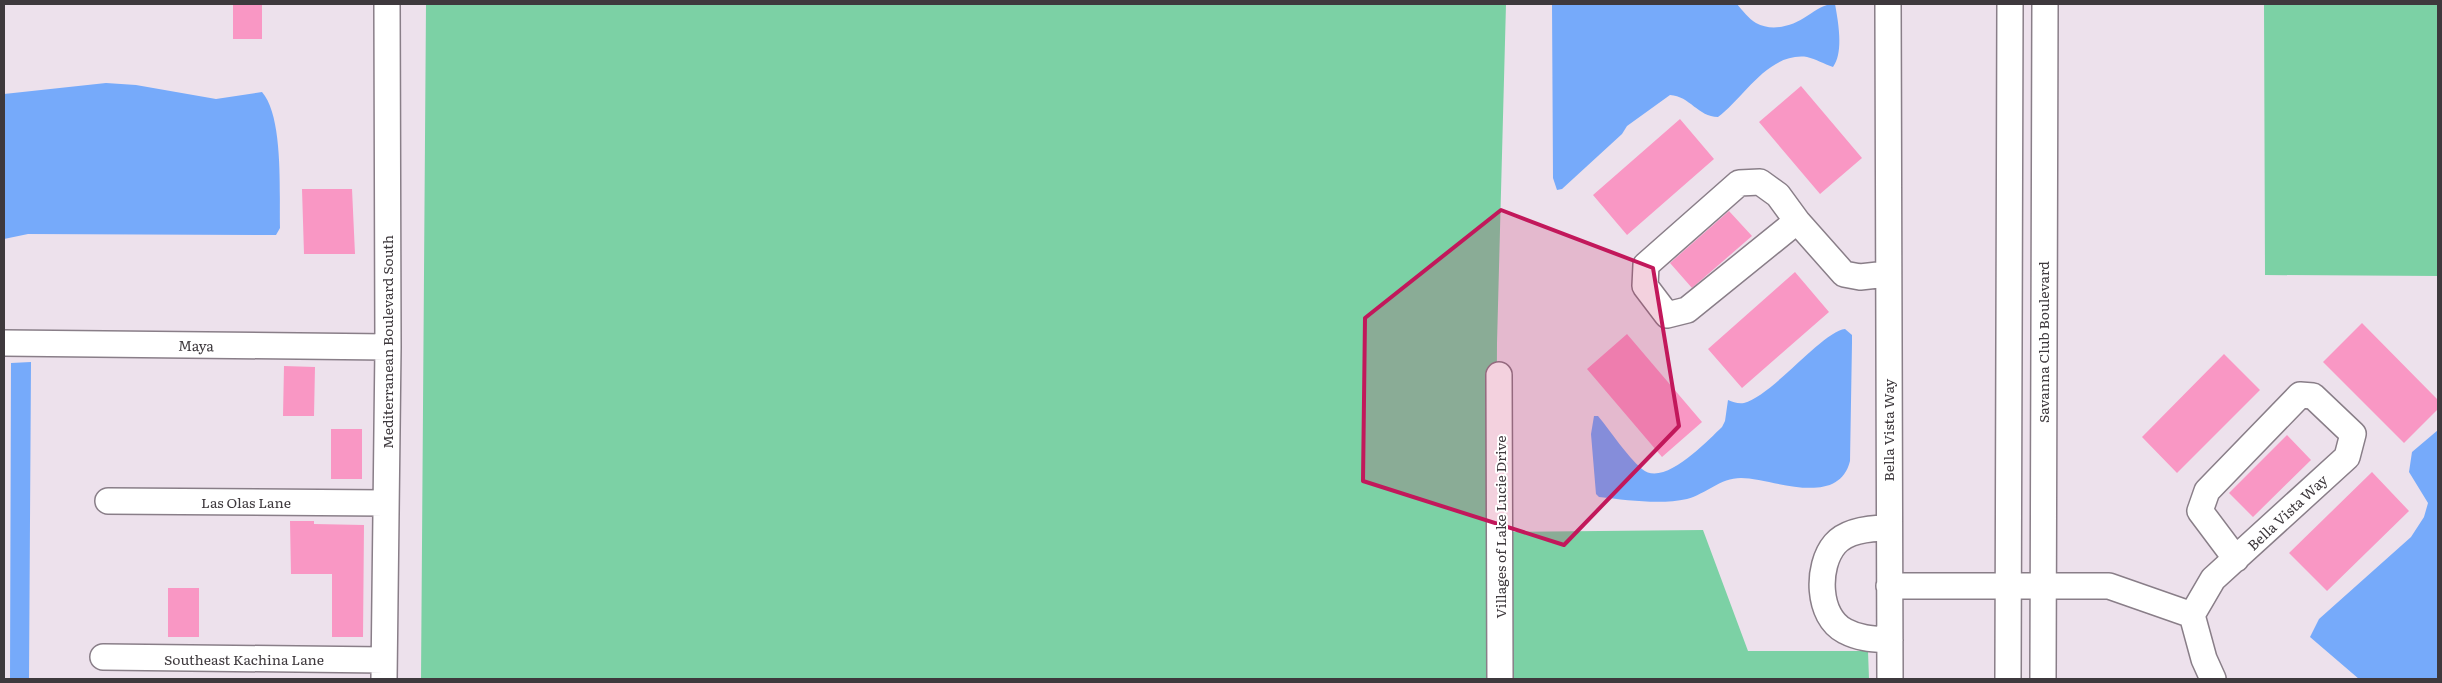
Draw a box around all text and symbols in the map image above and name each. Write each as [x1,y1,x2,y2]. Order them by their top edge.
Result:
street label: Mediterranean Boulevard South [377,235,397,449]
street label: Savanna Club Boulevard [2033,261,2053,423]
street label: Maya [178,335,215,355]
street label: Bella Vista Way [1878,378,1898,481]
street label: Villages of Lake Lucie Drive [1490,436,1510,618]
street label: Bella Vista Way [2243,469,2332,554]
street label: Las Olas Lane [201,492,291,512]
street label: Southeast Kachina Lane [164,649,324,669]

